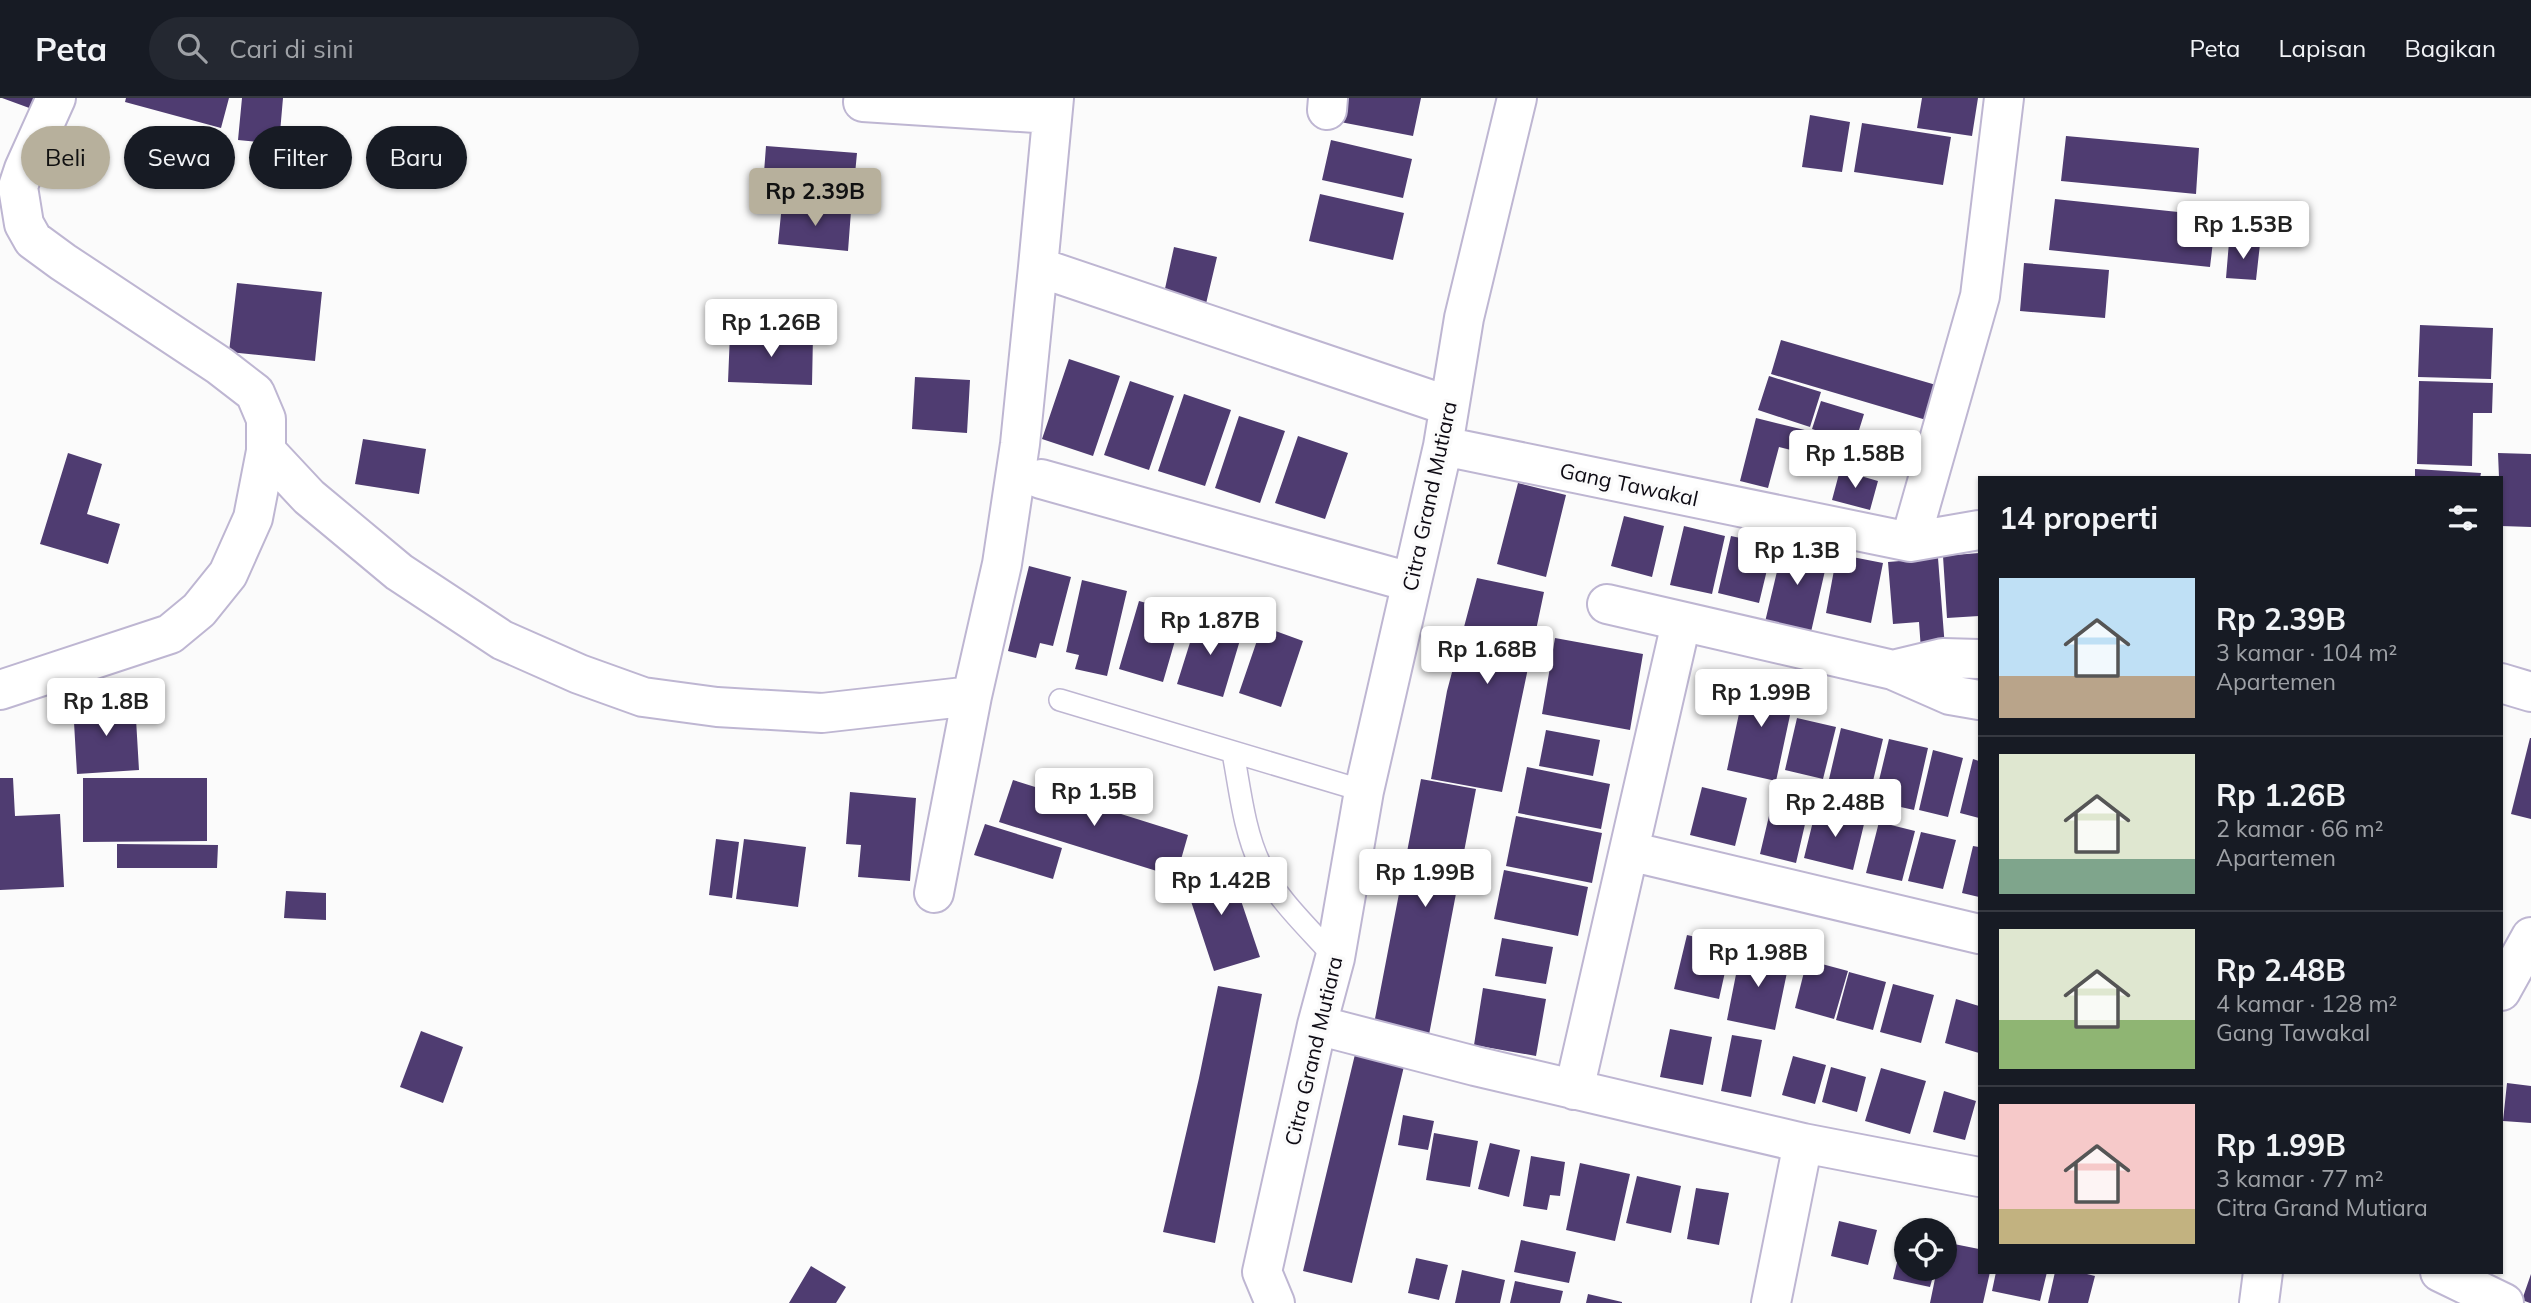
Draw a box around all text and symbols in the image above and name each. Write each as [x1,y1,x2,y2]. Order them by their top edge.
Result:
search box [149,17,639,80]
text: Peta [35,28,107,69]
icon: search [173,29,211,67]
text: Cari di sini [229,32,354,65]
text: Peta [2189,33,2240,63]
text: Lapisan [2278,33,2366,63]
text: Bagikan [2404,33,2496,63]
chip: Beli [21,126,110,189]
chip: Sewa [124,126,235,189]
chip: Filter [249,126,352,189]
chip: Baru [366,126,467,189]
pin: Rp 2.39B [743,169,887,228]
text: Rp 2.39B [765,176,865,205]
pin: Rp 1.53B [2171,202,2315,261]
text: Rp 1.53B [2193,209,2293,238]
pin: Rp 1.26B [699,300,843,359]
text: Rp 1.26B [721,307,821,336]
street label: Citra Grand Mutiara [1396,399,1462,593]
pin: Rp 1.58B [1783,430,1927,490]
text: Rp 1.58B [1805,438,1905,467]
street label: Gang Tawakal [1557,457,1701,511]
text: 14 properti [1999,499,2158,537]
icon: filters [2444,499,2482,537]
pin: Rp 1.3B [1732,528,1862,587]
text: Rp 1.3B [1754,535,1840,564]
pin: Rp 1.87B [1138,598,1282,657]
text: Rp 2.39B [2216,600,2346,638]
text: Rp 1.87B [1160,605,1260,634]
icon: home [2055,606,2139,690]
pin: Rp 1.68B [1415,626,1559,686]
text: Rp 1.68B [1437,634,1537,663]
text: 3 kamar · 104 m² [2216,638,2397,667]
text: Apartemen [2216,667,2336,696]
pin: Rp 1.99B [1689,670,1833,729]
text: Rp 1.99B [1711,677,1811,706]
pin: Rp 1.8B [41,678,171,738]
text: Rp 1.8B [63,686,149,715]
pin: Rp 1.5B [1029,768,1159,828]
text: Rp 1.5B [1051,776,1137,805]
text: Rp 1.26B [2216,776,2346,814]
pin: Rp 2.48B [1763,780,1907,839]
icon: home [2055,782,2139,866]
text: Rp 2.48B [1785,787,1885,816]
text: 2 kamar · 66 m² [2216,814,2384,843]
text: Apartemen [2216,843,2336,872]
pin: Rp 1.99B [1353,850,1497,909]
text: Rp 1.99B [1375,857,1475,886]
pin: Rp 1.42B [1149,858,1293,917]
text: Rp 1.42B [1171,865,1271,894]
pin: Rp 1.98B [1686,930,1830,989]
text: Rp 1.98B [1708,937,1808,966]
text: Rp 2.48B [2216,951,2346,989]
street label: Citra Grand Mutiara [1279,954,1347,1148]
icon: home [2055,957,2139,1041]
text: 4 kamar · 128 m² [2216,989,2397,1018]
text: Gang Tawakal [2216,1018,2370,1047]
text: Rp 1.99B [2216,1126,2346,1164]
icon: home [2055,1132,2139,1216]
text: 3 kamar · 77 m² [2216,1164,2384,1193]
text: Citra Grand Mutiara [2216,1193,2428,1222]
map controls [1894,1218,1957,1281]
button: locate [1894,1218,1957,1281]

